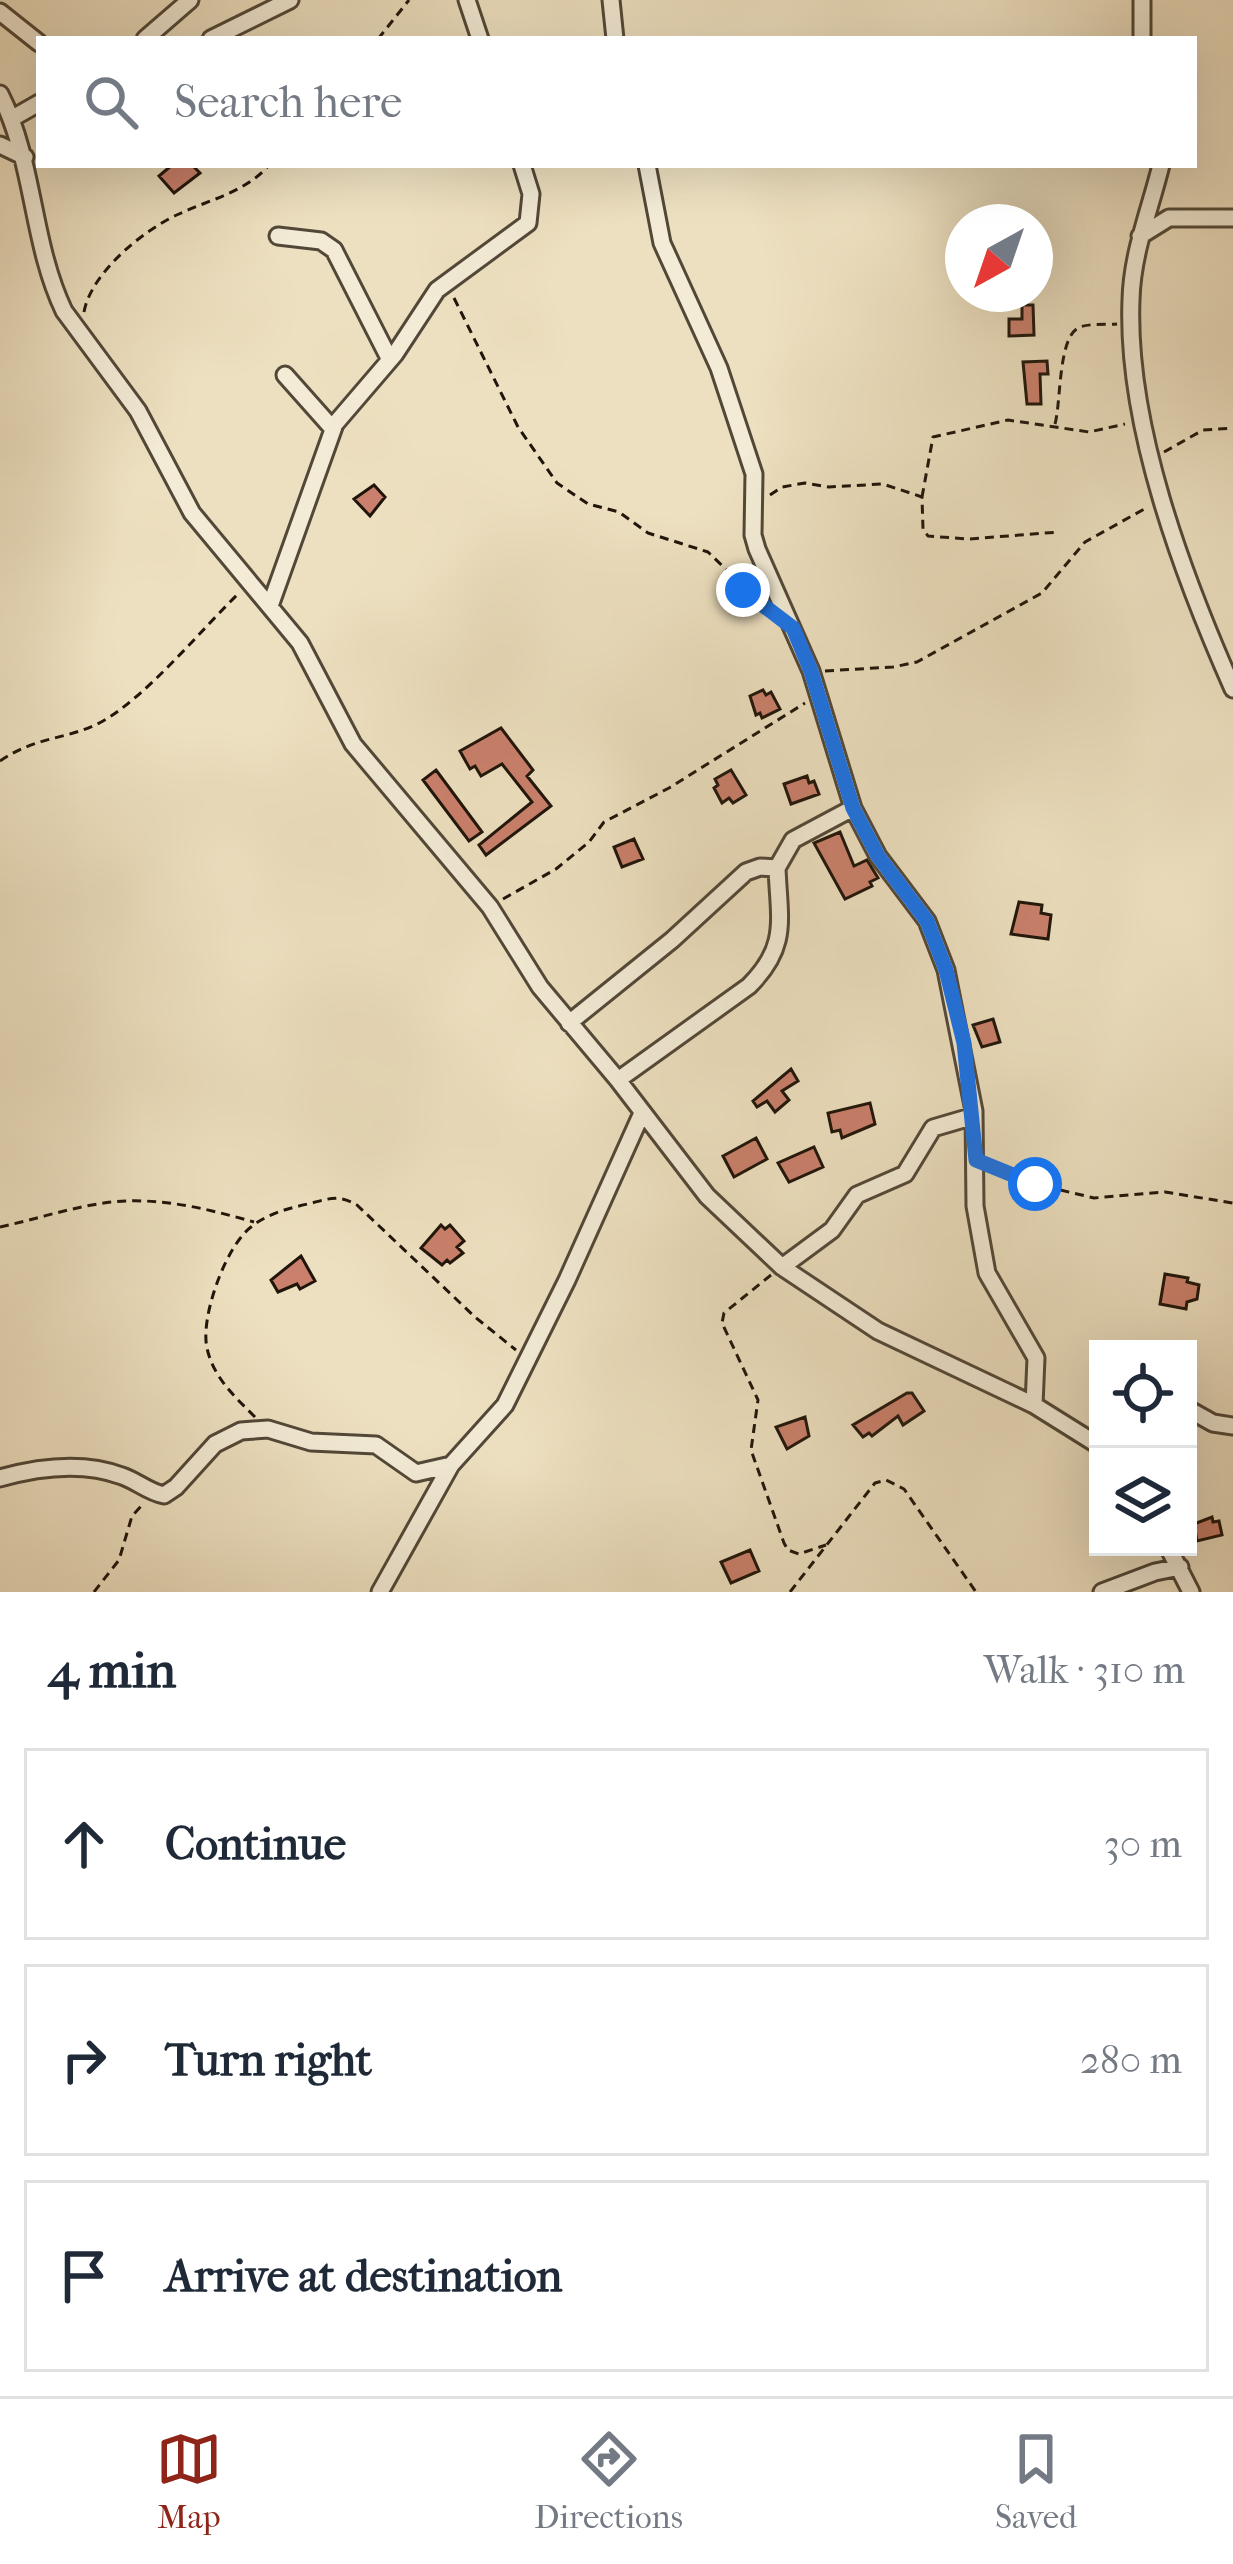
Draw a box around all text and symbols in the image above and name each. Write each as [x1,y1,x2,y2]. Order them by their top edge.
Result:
search box [36,36,1197,168]
icon: search [78,69,144,135]
text: Search here [174,76,402,129]
north arrow [945,204,1053,312]
route end [716,563,770,617]
route start [1008,1157,1062,1211]
map controls [1089,1340,1197,1556]
button: locate [1089,1340,1197,1448]
button: layers [1089,1448,1197,1556]
text: 4 min [48,1640,176,1700]
text: Walk · 310 m [984,1647,1185,1693]
icon: ahead [51,1811,117,1877]
text: Continue [165,1818,346,1871]
text: 30 m [1104,1821,1182,1867]
icon: right [51,2027,117,2093]
text: Turn right [165,2034,372,2087]
text: 280 m [1080,2037,1182,2083]
icon: arrive [51,2243,117,2309]
text: Arrive at destination [165,2250,562,2303]
tab: Map [156,2426,222,2537]
tab: Directions [534,2426,683,2537]
tab: Saved [995,2426,1077,2537]

